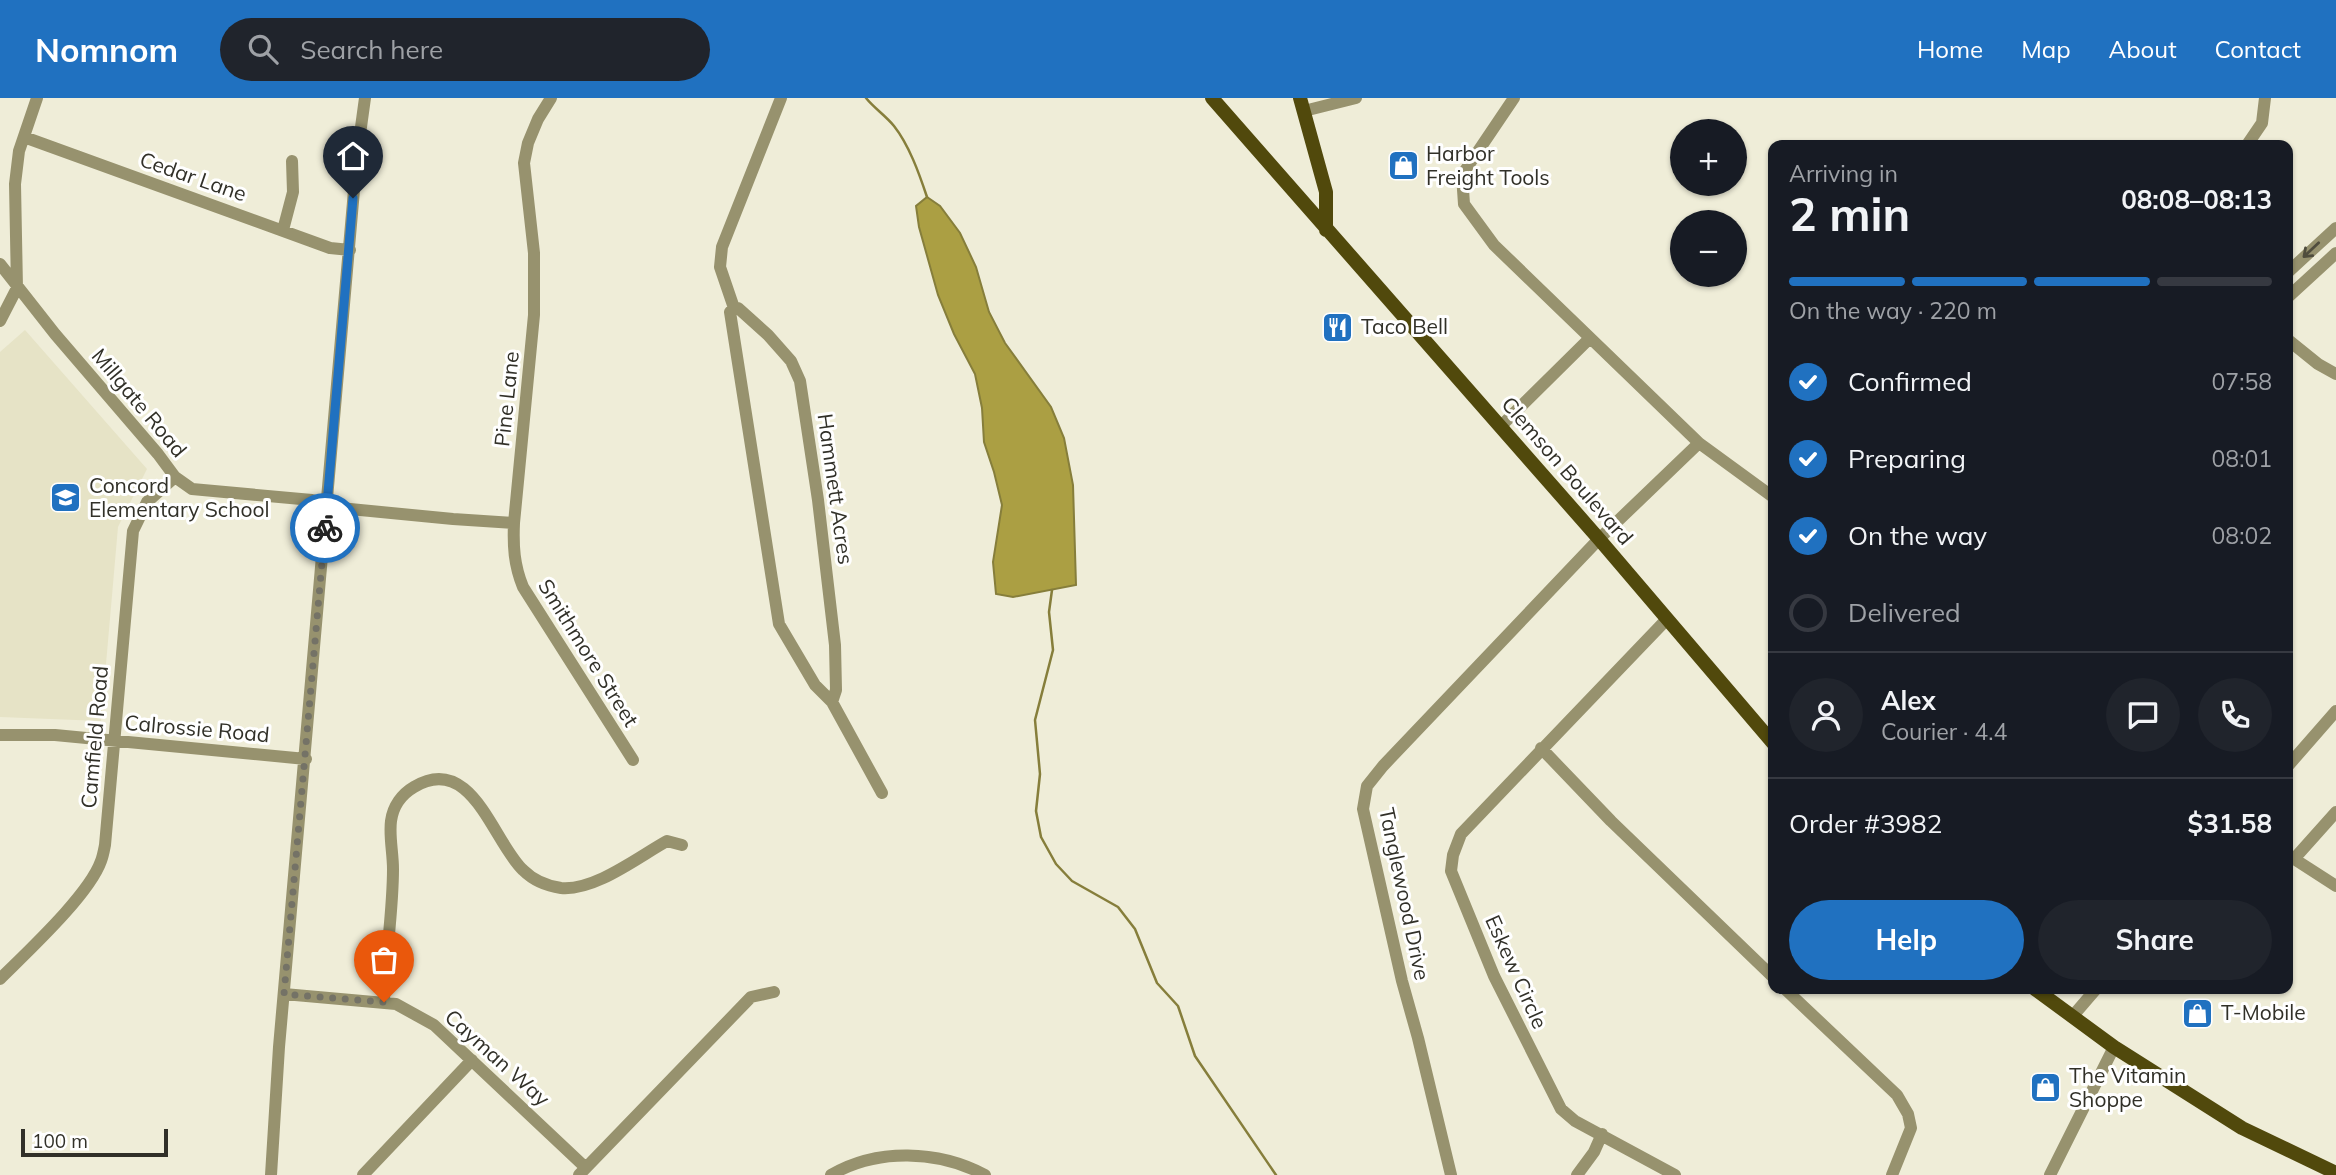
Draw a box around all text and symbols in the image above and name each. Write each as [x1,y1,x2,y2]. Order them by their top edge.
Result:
search box [220,18,710,81]
text: Nomnom [35,29,178,70]
icon: search [244,30,282,68]
text: Search here [300,33,443,66]
text: Home [1917,34,1983,64]
text: Map [2021,34,2071,64]
text: About [2109,34,2177,64]
text: Contact [2215,34,2301,64]
map controls [1670,119,1747,287]
button: + [1670,119,1747,196]
pin [323,126,383,198]
icon: home [334,137,372,175]
place label: Harbor Freight Tools [1426,140,1550,190]
street label: Cedar Lane [137,146,250,206]
shop icon: Harbor Freight Tools [1386,149,1420,183]
text: Arriving in [1789,159,1898,188]
text: 08:08–08:13 [2121,183,2272,216]
text: 2 min [1789,185,1910,243]
button: − [1670,210,1747,287]
one-way arrow [2303,242,2320,259]
text: On the way · 220 m [1789,296,1997,325]
restaurant icon: Taco Bell [1321,310,1355,344]
place label: Taco Bell [1361,313,1448,339]
street label: Millgate Road [87,343,193,462]
street label: Pine Lane [488,350,524,448]
icon: check [1789,363,1827,401]
text: Confirmed [1848,365,1972,398]
text: 07:58 [2212,367,2272,396]
street label: Clemson Boulevard [1496,391,1639,550]
street label: Hammett Acres [813,412,859,566]
icon: check [1789,440,1827,478]
text: Preparing [1848,442,1966,475]
text: 08:01 [2212,444,2272,473]
place label: Concord Elementary School [89,472,270,522]
school or university icon: Concord Elementary School [49,481,83,515]
courier [290,493,360,563]
icon: bike [306,509,344,547]
icon: check [1789,517,1827,555]
text: On the way [1848,519,1987,552]
text: 08:02 [2212,521,2272,550]
street label: Smithmore Street [533,574,645,731]
text: Delivered [1848,596,1961,629]
street label: Camfield Road [75,664,113,809]
button: person [1789,678,1863,752]
button: chat [2106,678,2180,752]
button: phone [2198,678,2272,752]
text: Alex [1881,684,1936,717]
street label: Calrossie Road [124,709,271,747]
text: Courier · 4.4 [1881,717,2007,746]
street label: Tanglewood Drive [1374,805,1436,982]
text: Order #3982 [1789,807,1942,840]
text: $31.58 [2188,807,2272,840]
button: Help [1789,900,2024,980]
button: Share [2038,900,2272,980]
street label: Eskew Circle [1480,911,1554,1033]
pin [354,930,414,1002]
icon: bag [365,941,403,979]
shop icon: T-Mobile [2181,996,2215,1030]
place label: T-Mobile [2221,999,2306,1025]
street label: Cayman Way [440,1003,556,1111]
place label: The Vitamin Shoppe [2069,1062,2186,1112]
shop icon: The Vitamin Shoppe [2029,1071,2063,1105]
scale bar [21,1126,168,1158]
text: 100 m [32,1129,88,1153]

